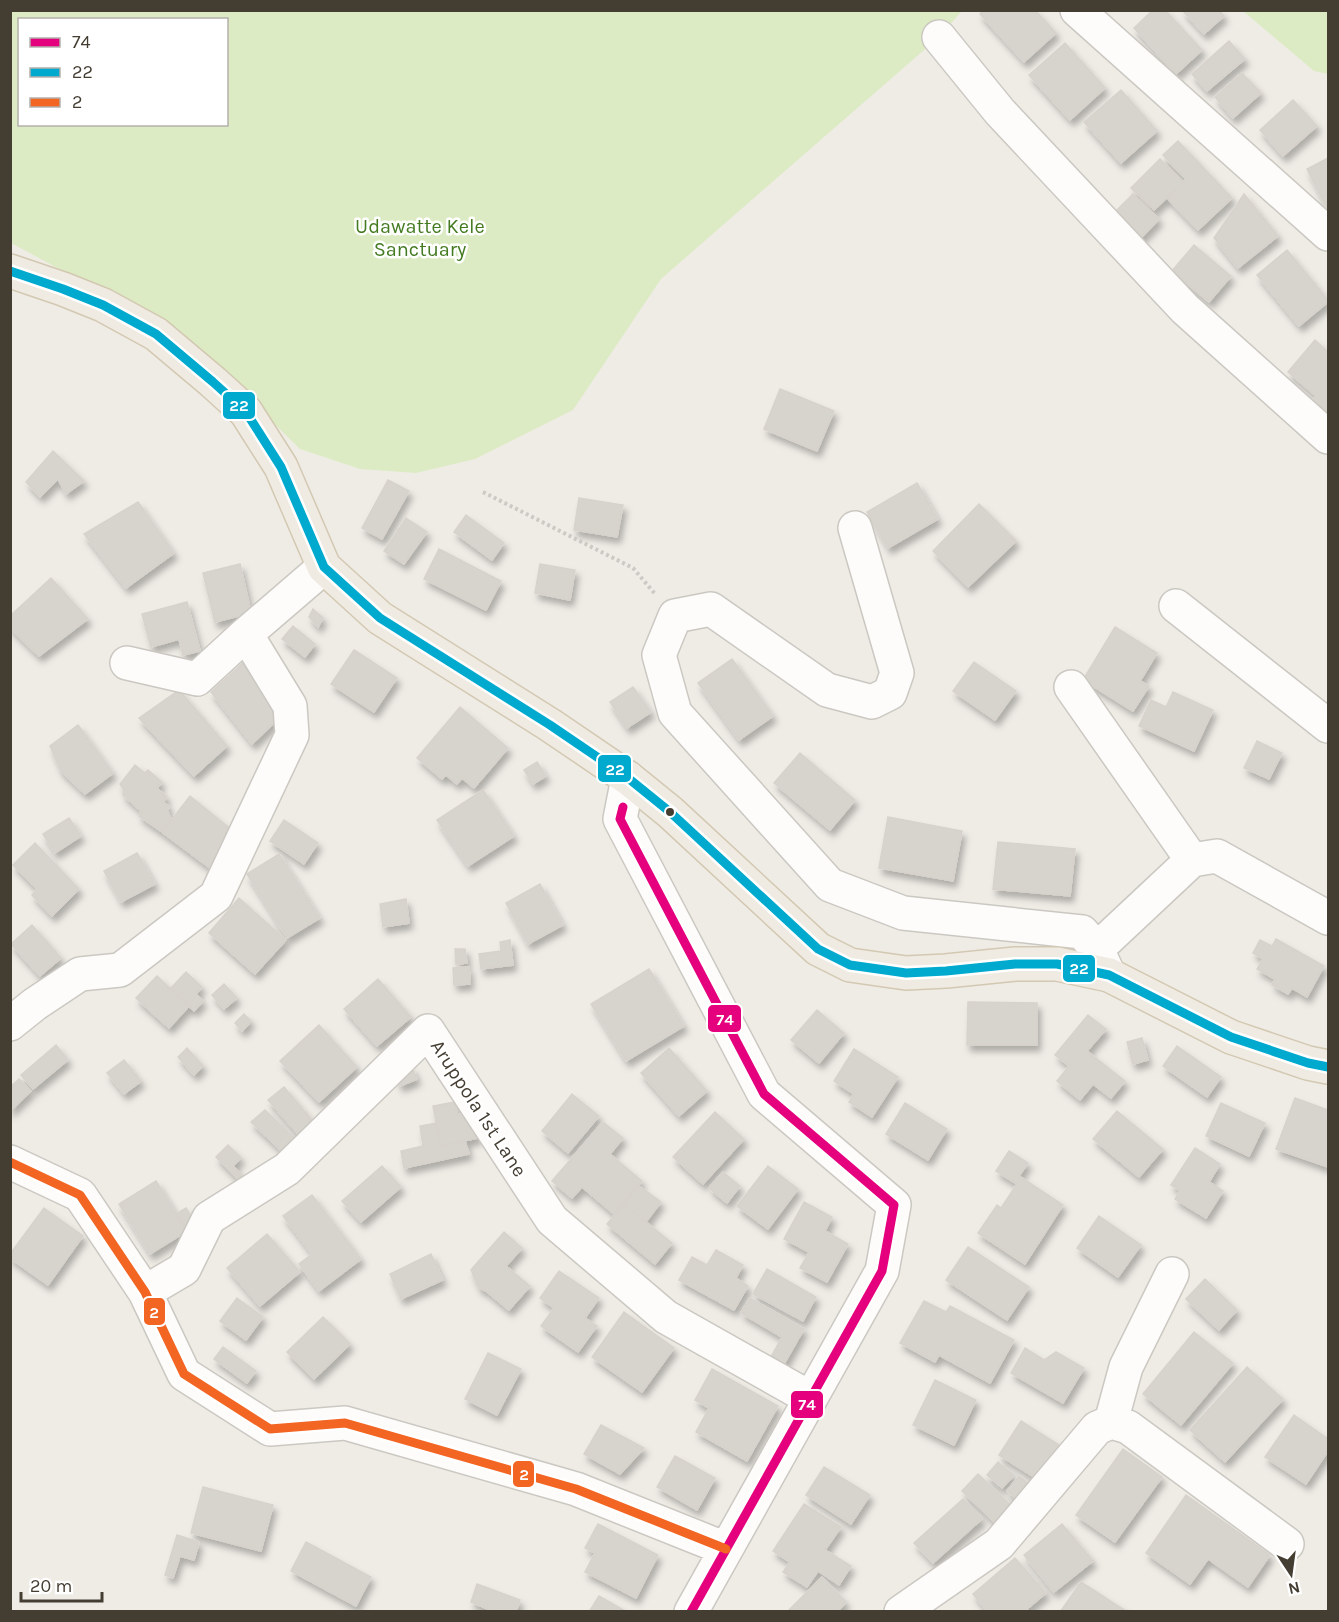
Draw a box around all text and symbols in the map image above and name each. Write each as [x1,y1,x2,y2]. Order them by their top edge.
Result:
legend [18,18,228,126]
text: 74 [72,31,91,53]
text: 22 [72,61,93,83]
text: 2 [72,91,82,113]
park label: Udawatte Kele Sanctuary [355,215,485,261]
line badge: 22 [222,391,256,420]
text: 22 [229,396,249,415]
line badge: 22 [597,754,632,783]
text: 22 [605,760,625,779]
unlabelled marker [664,806,676,818]
line badge: 22 [1062,954,1096,983]
text: 22 [1069,959,1089,978]
line badge: 74 [707,1004,742,1033]
text: 74 [716,1010,734,1029]
street label: Aruppola 1st Lane [426,1036,531,1181]
line badge: 2 [143,1297,166,1326]
text: 2 [149,1303,159,1322]
line badge: 74 [790,1390,824,1419]
text: 74 [798,1395,816,1414]
line badge: 2 [512,1460,535,1488]
text: 2 [519,1465,529,1484]
north arrow [1261,1544,1321,1604]
scale bar [21,1565,102,1603]
text: 20 m [30,1575,72,1597]
text: N [1287,1578,1302,1599]

